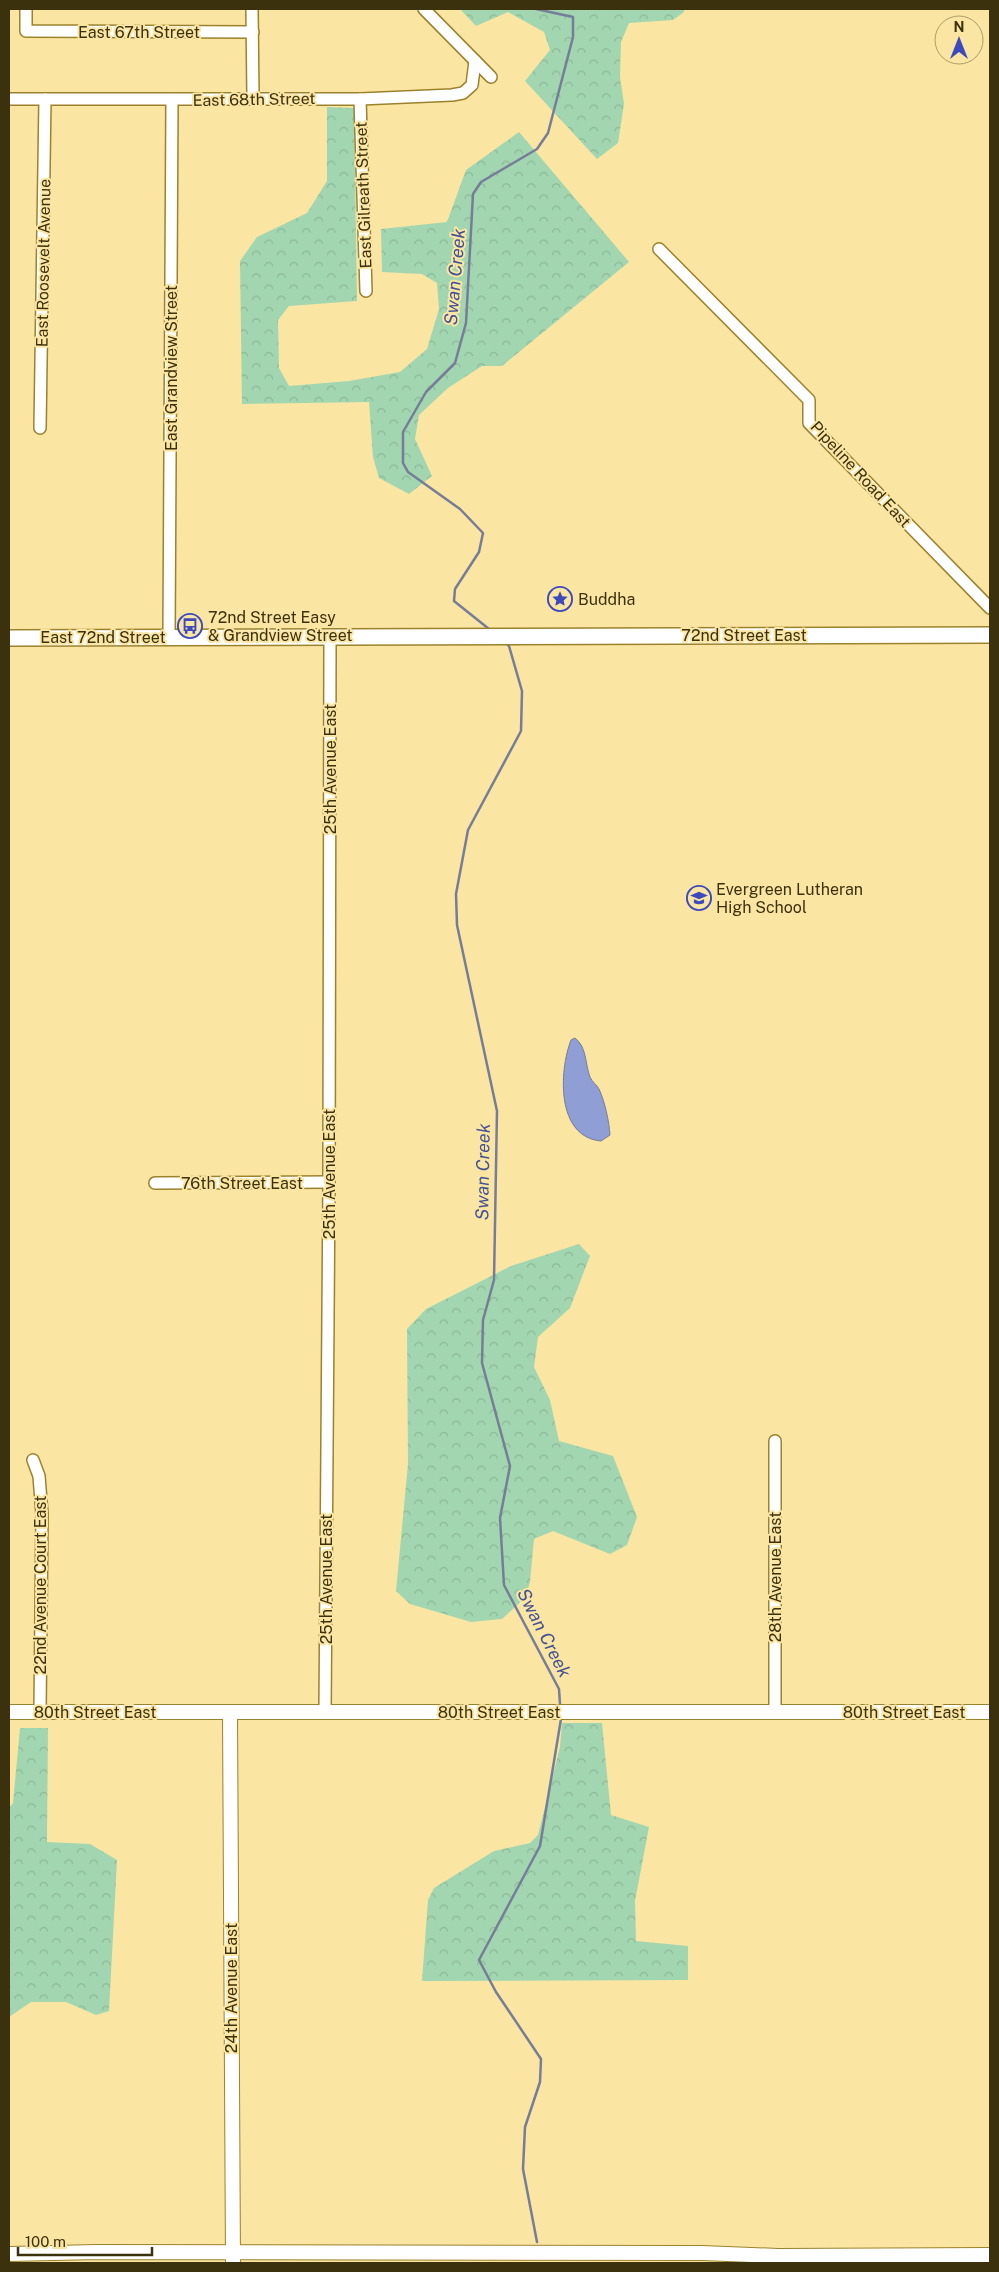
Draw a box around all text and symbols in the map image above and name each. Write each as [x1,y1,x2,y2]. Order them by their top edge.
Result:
north arrow [934,15,984,65]
text: N [954,19,964,35]
street label: East 67th Street [78,23,200,42]
street label: East 68th Street [192,89,316,110]
street label: East Gilreath Street [351,121,376,269]
street label: East Roosevelt Avenue [33,179,54,347]
water label: Swan Creek [440,227,469,326]
street label: East Grandview Street [162,285,181,451]
street label: Pipeline Road East [807,417,915,531]
place icon: Buddha [547,586,573,612]
place label: Buddha [578,590,635,609]
place label: 72nd Street Easy & Grandview Street [208,608,353,645]
bus stop icon: 72nd Street Easy & Grandview Street [177,613,203,639]
street label: 72nd Street East [681,626,807,645]
street label: East 72nd Street [40,628,166,647]
street label: 25th Avenue East [321,704,340,834]
place label: Evergreen Lutheran High School [716,880,863,917]
school or university icon: Evergreen Lutheran High School [686,885,712,911]
street label: 25th Avenue East [320,1109,339,1239]
water label: Swan Creek [471,1123,494,1221]
street label: 76th Street East [181,1174,303,1193]
street label: 22nd Avenue Court East [31,1496,50,1674]
street label: 28th Avenue East [766,1512,785,1642]
street label: 25th Avenue East [317,1514,336,1644]
water label: Swan Creek [513,1585,576,1681]
street label: 80th Street East [34,1703,156,1722]
street label: 80th Street East [438,1703,560,1722]
street label: 80th Street East [843,1703,965,1722]
street label: 24th Avenue East [222,1923,241,2053]
scale bar [18,2224,151,2256]
text: 100 m [25,2233,66,2250]

